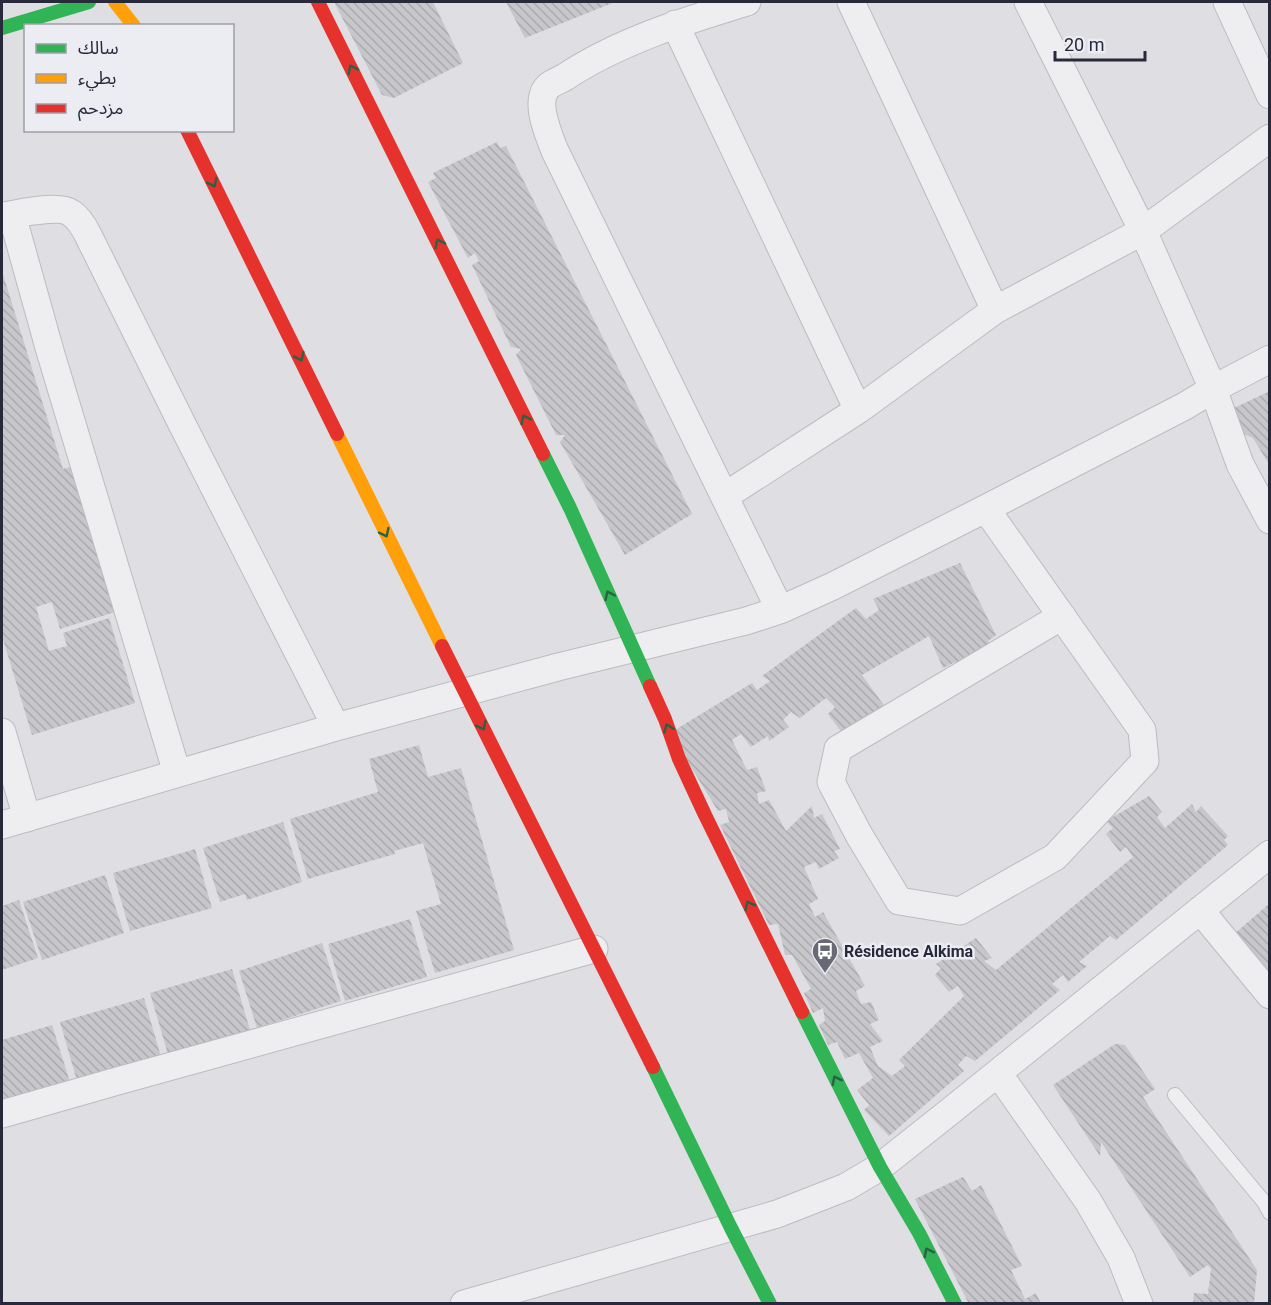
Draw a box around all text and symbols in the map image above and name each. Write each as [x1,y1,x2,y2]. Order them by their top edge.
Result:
legend [24,24,234,132]
scale bar [1055,24,1145,62]
text: 20 m [1064,34,1104,55]
text: سالك [78,37,119,58]
one-way arrow [348,64,360,75]
text: بطيء [78,67,116,91]
text: مزدحم [78,97,123,121]
one-way arrow [206,176,218,187]
one-way arrow [435,239,447,250]
one-way arrow [293,351,304,362]
one-way arrow [520,414,532,425]
one-way arrow [378,526,390,537]
one-way arrow [604,590,616,601]
one-way arrow [474,720,486,731]
one-way arrow [663,723,675,734]
one-way arrow [745,901,756,912]
bus stop icon: Résidence Alkima [810,936,840,974]
place label: Résidence Alkima [844,942,974,961]
one-way arrow [832,1076,843,1086]
one-way arrow [924,1247,936,1258]

